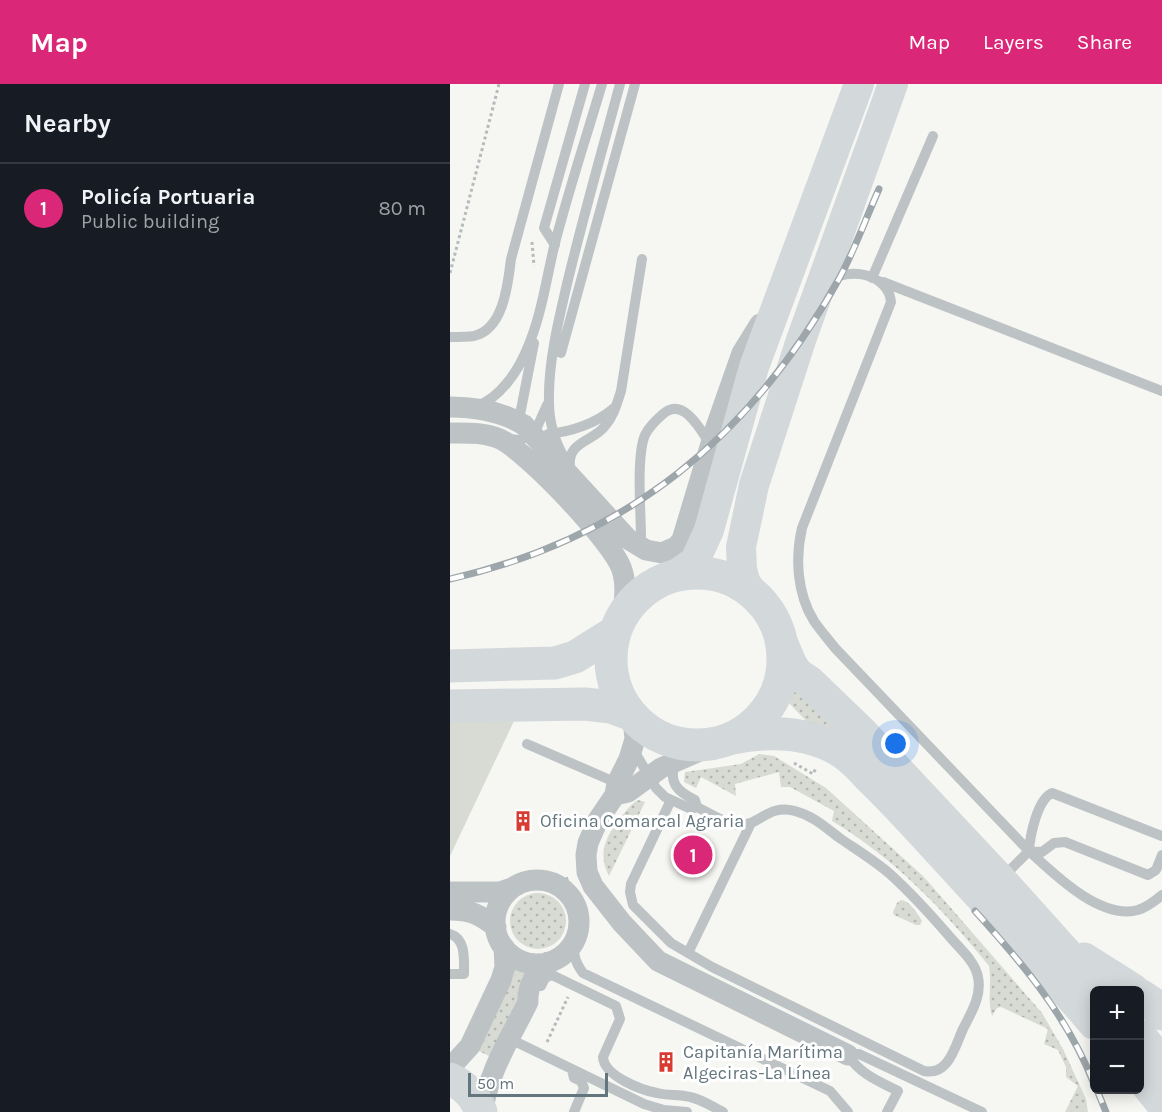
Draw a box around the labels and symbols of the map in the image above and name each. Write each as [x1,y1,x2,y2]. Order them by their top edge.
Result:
your location [881,729,910,758]
building icon: Oficina Comarcal Agraria [511,809,535,833]
place label: Oficina Comarcal Agraria [540,810,744,832]
pin: 1 [674,832,712,878]
place label: Capitanía Marítima Algeciras-La Línea [683,1041,843,1084]
building icon: Capitanía Marítima Algeciras-La Línea [654,1050,678,1074]
scale bar [468,1070,608,1098]

